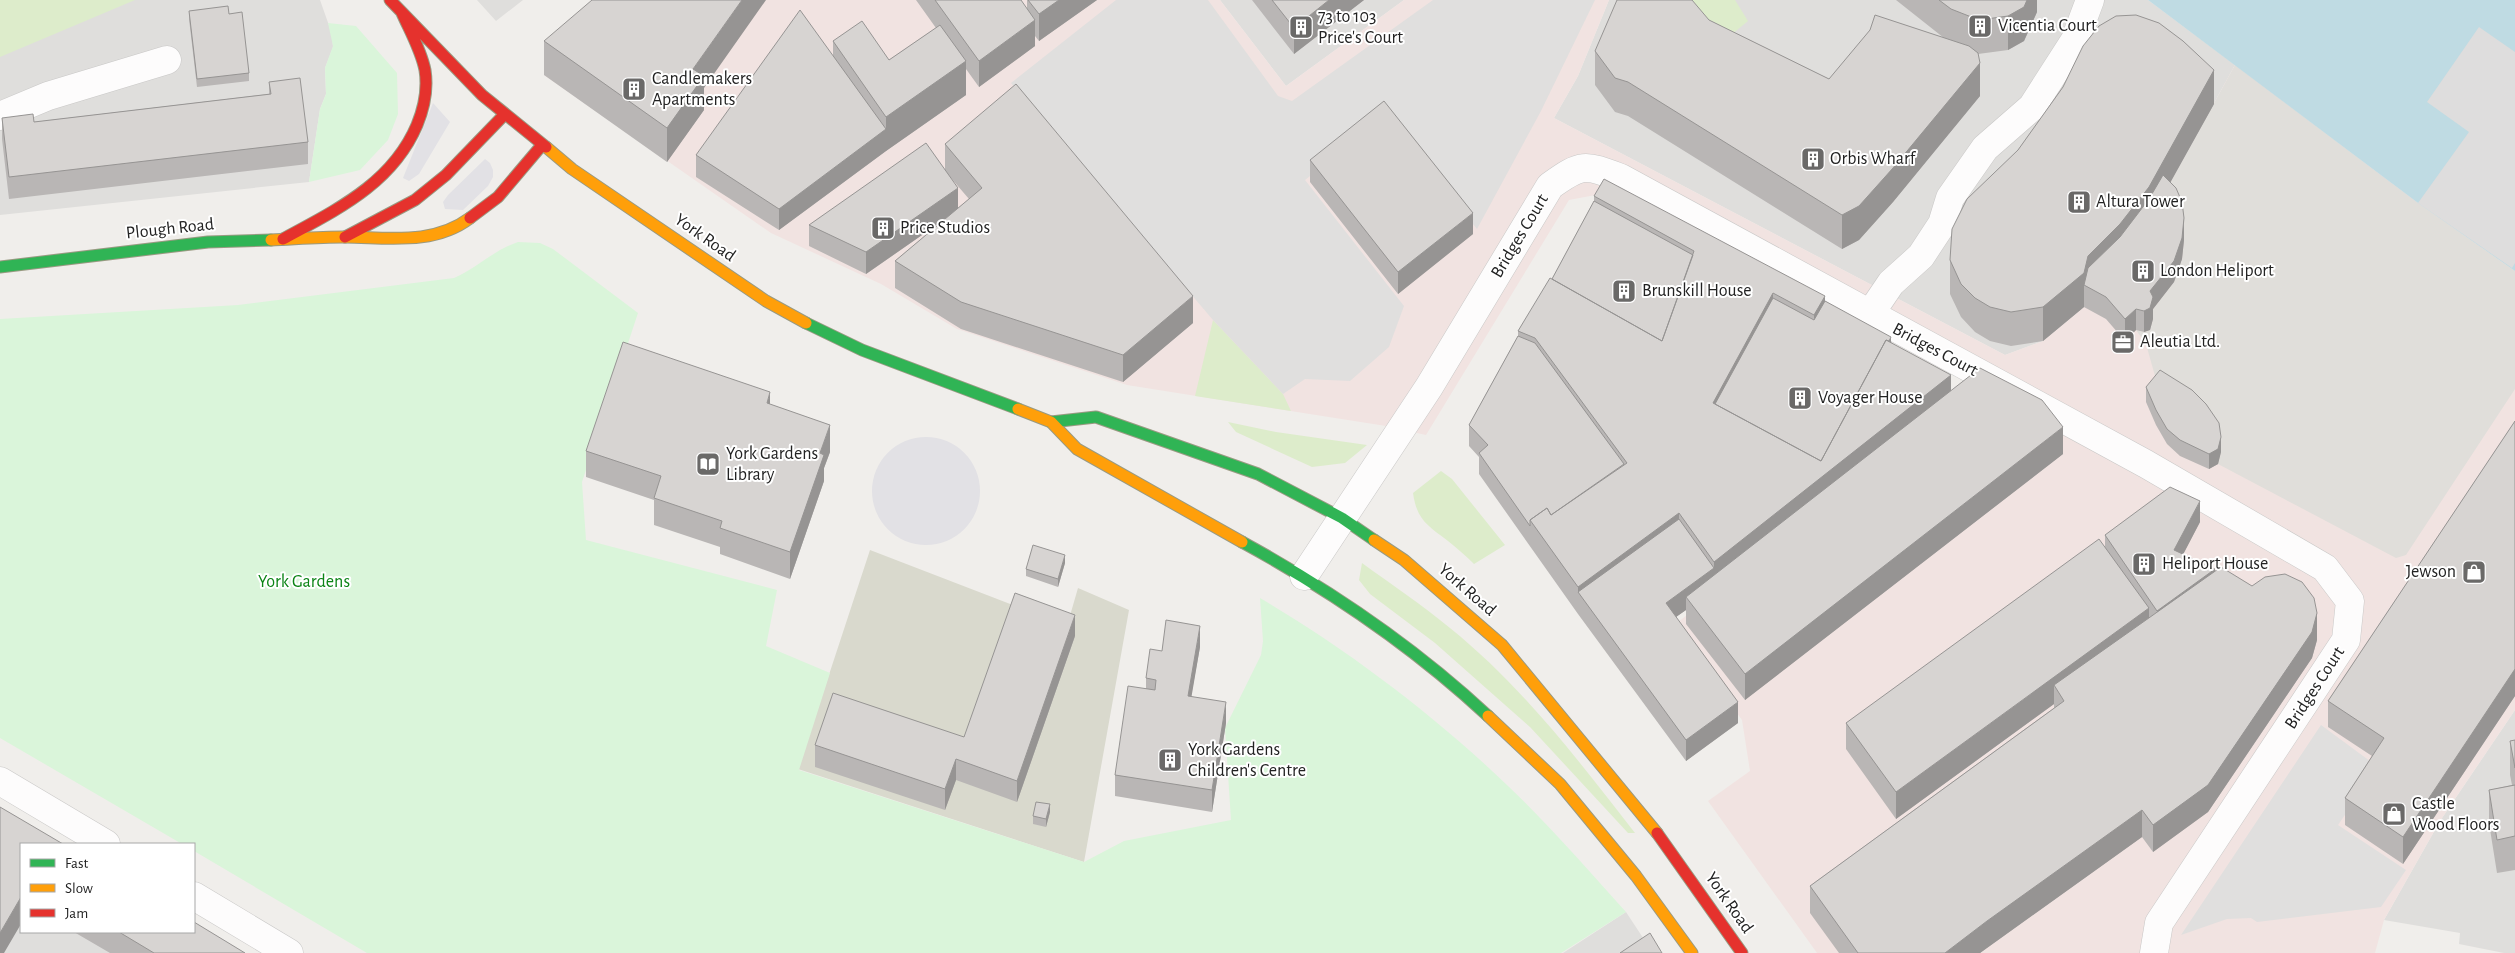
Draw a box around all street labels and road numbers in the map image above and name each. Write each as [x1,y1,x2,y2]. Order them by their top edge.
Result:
street label: Bridges Court [1488,191,1552,281]
street label: York Road [671,211,739,265]
street label: Plough Road [125,215,215,243]
street label: Bridges Court [1889,320,1981,380]
street label: York Road [1435,560,1499,620]
street label: Bridges Court [2282,643,2348,732]
street label: York Road [1702,869,1756,937]

